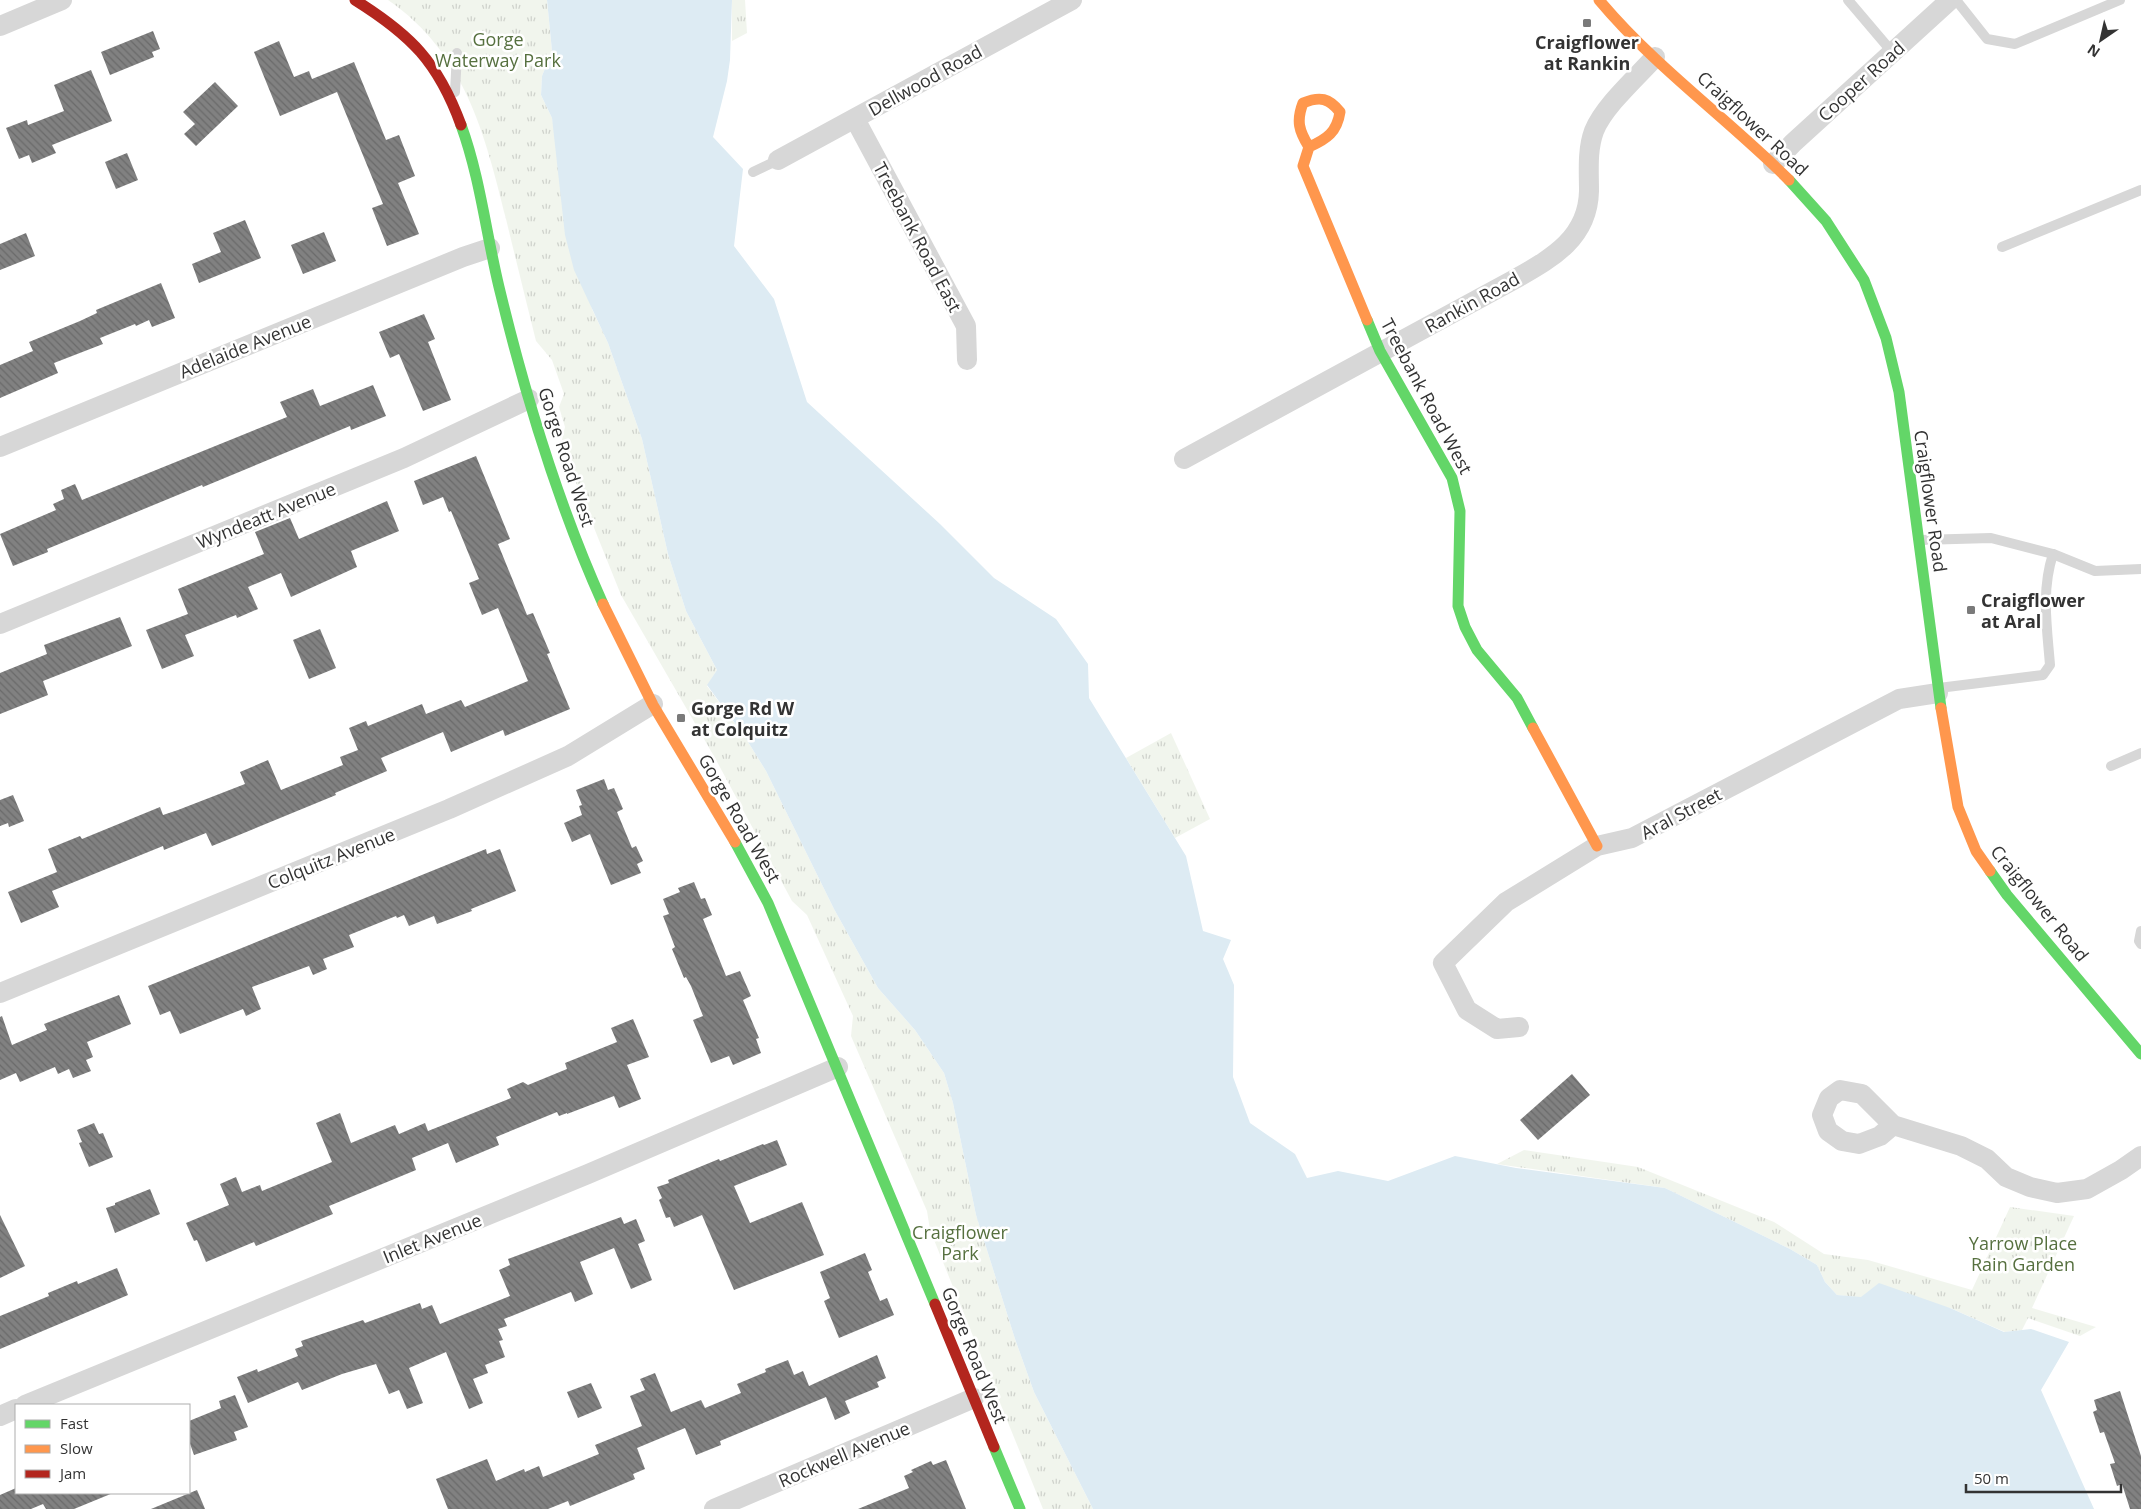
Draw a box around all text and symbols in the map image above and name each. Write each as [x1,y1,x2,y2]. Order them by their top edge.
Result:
north arrow [2076,15,2126,65]
marker: Craigflower at Rankin [1581,17,1593,29]
park label: Gorge Waterway Park [435,27,561,72]
place label: Craigflower at Rankin [1535,30,1639,75]
street label: Cooper Road [1812,36,1910,126]
street label: Dellwood Road [864,39,986,121]
text: N [2083,40,2103,62]
street label: Craigflower Road [1692,65,1814,181]
street label: Treebank Road East [868,158,968,316]
street label: Rankin Road [1420,266,1524,338]
street label: Adelaide Avenue [176,309,314,383]
street label: Treebank Road West [1376,314,1478,478]
street label: Gorge Road West [533,384,601,530]
street label: Craigflower Road [1909,428,1953,574]
street label: Wyndeatt Avenue [193,476,339,554]
place label: Craigflower at Aral [1981,588,2085,633]
marker: Craigflower at Aral [1965,604,1977,616]
place label: Gorge Rd W at Colquitz [691,696,795,741]
marker: Gorge Rd W at Colquitz [675,712,687,724]
street label: Gorge Road West [693,749,787,887]
street label: Aral Street [1636,782,1726,844]
street label: Colquitz Avenue [264,821,398,895]
street label: Craigflower Road [1986,840,2094,966]
street label: Inlet Avenue [379,1207,485,1269]
park label: Craigflower Park [912,1220,1009,1265]
park label: Yarrow Place Rain Garden [1969,1231,2077,1276]
street label: Gorge Road West [937,1283,1013,1427]
legend [15,1404,190,1494]
text: Fast [60,1413,89,1433]
street label: Rockwell Avenue [775,1416,913,1492]
text: Slow [60,1438,93,1458]
scale bar [1966,1462,2121,1494]
text: Jam [58,1463,86,1483]
text: 50 m [1974,1468,2009,1488]

